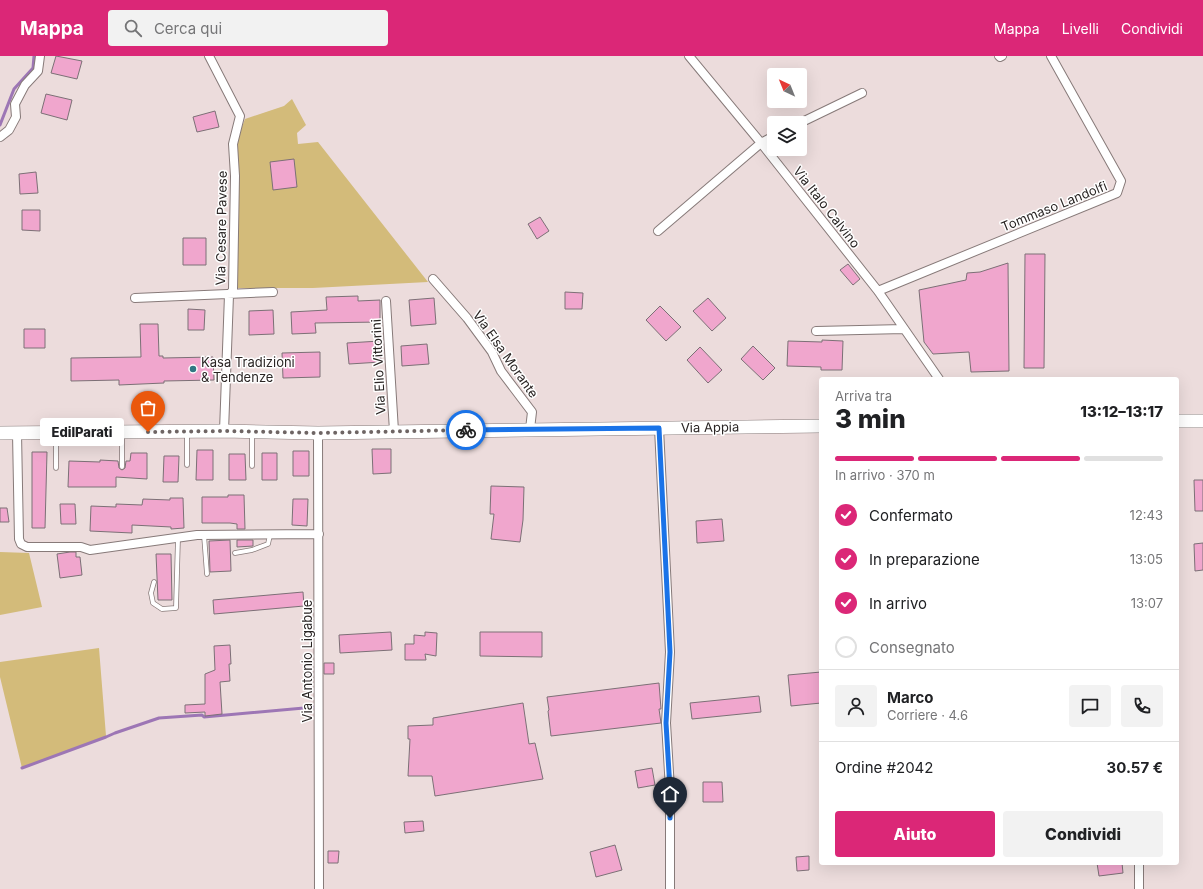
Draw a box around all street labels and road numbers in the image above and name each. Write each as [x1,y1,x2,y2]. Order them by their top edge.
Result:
street label: Via Italo Calvino [790,163,864,251]
street label: Via Cesare Pavese [212,171,230,285]
street label: Tommaso Landolfi [999,177,1109,235]
street label: Via Elsa Morante [470,307,542,401]
street label: Via Elio Vittorini [368,319,388,415]
street label: Via Appia [681,418,739,436]
street label: Via Antonio Ligabue [299,600,315,722]

